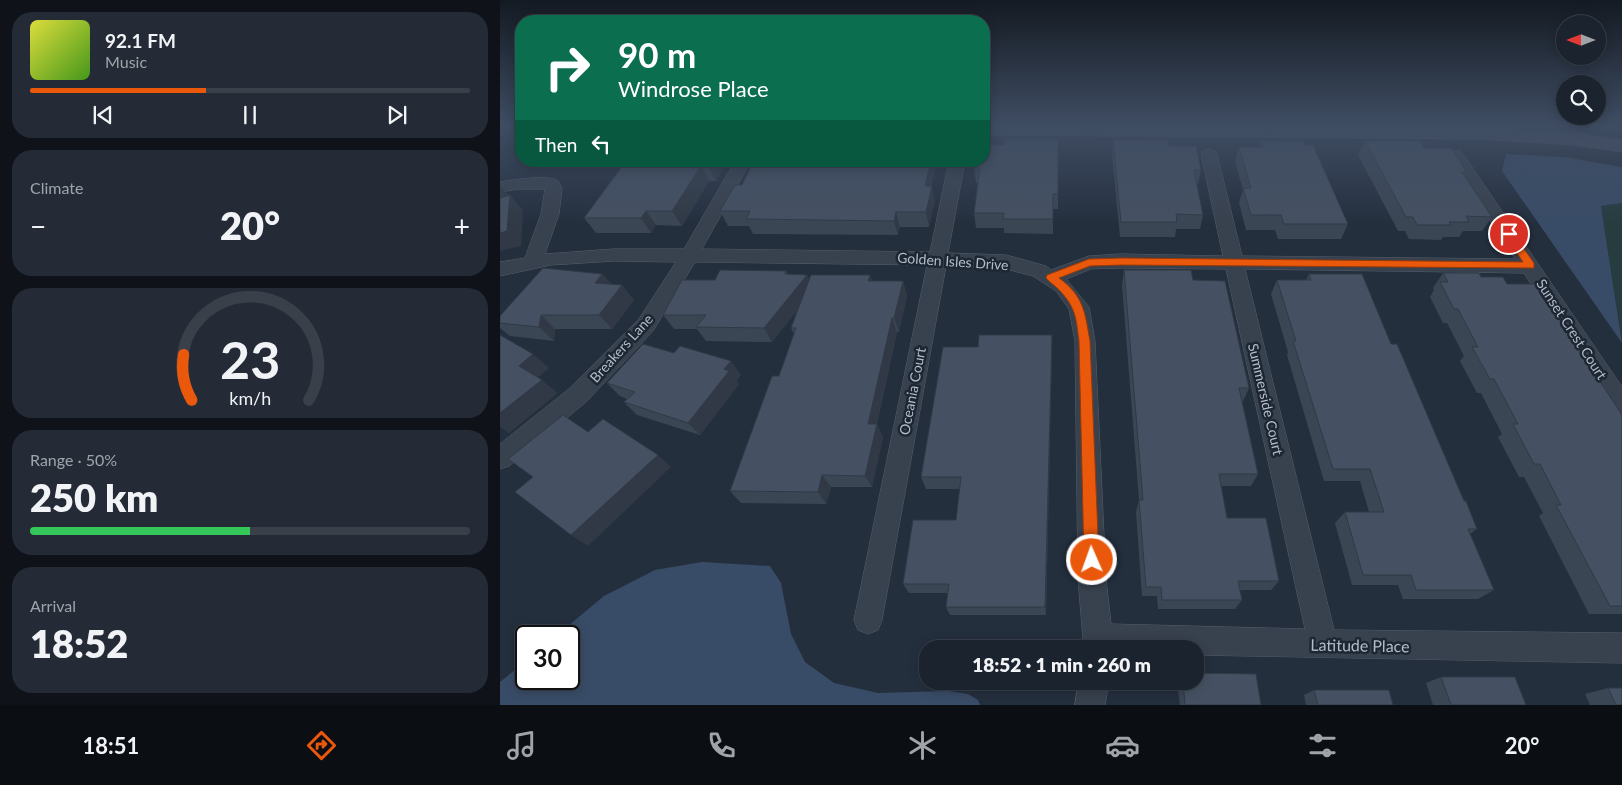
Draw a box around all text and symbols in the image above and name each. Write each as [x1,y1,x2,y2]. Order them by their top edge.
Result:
north arrow [1556,15,1606,65]
map controls [1556,15,1606,125]
text: 92.1 FM [105,29,176,52]
text: 90 m [618,33,696,75]
icon: right [535,35,600,100]
text: Music [105,52,147,71]
text: Windrose Place [618,75,769,102]
button: search [1556,75,1606,125]
icon: previous [89,101,117,129]
icon: pause [236,101,264,129]
icon: next [383,101,411,129]
icon: left [587,130,615,158]
text: Then [535,133,577,156]
text: Climate [30,178,83,197]
text: 20° [220,202,280,248]
text: − [30,209,46,243]
text: + [454,209,470,243]
pin [1488,213,1530,255]
icon: arrive [1495,220,1523,248]
street label: Golden Isles Drive [897,249,1009,273]
street label: Sunset Crest Court [1533,276,1611,382]
street label: Breakers Lane [586,310,656,386]
text: 23 [220,328,280,390]
street label: Summerside Court [1245,342,1287,456]
street label: Oceania Court [895,346,929,436]
text: km/h [229,387,271,409]
text: Range · 50% [30,450,117,469]
text: 250 km [30,474,158,520]
position arrow [1065,533,1117,585]
text: Arrival [30,596,76,615]
text: 18:52 [30,620,128,666]
speed limit sign: 30 [515,625,580,690]
street label: Latitude Place [1310,635,1410,655]
text: 18:52 · 1 min · 260 m [972,653,1151,676]
icon: directions [304,728,339,763]
icon: music [504,728,539,763]
icon: phone [704,728,739,763]
icon: climate [905,728,940,763]
icon: car [1105,728,1140,763]
icon: filters [1305,728,1340,763]
text: 18:51 [83,732,139,759]
text: 20° [1505,732,1539,759]

